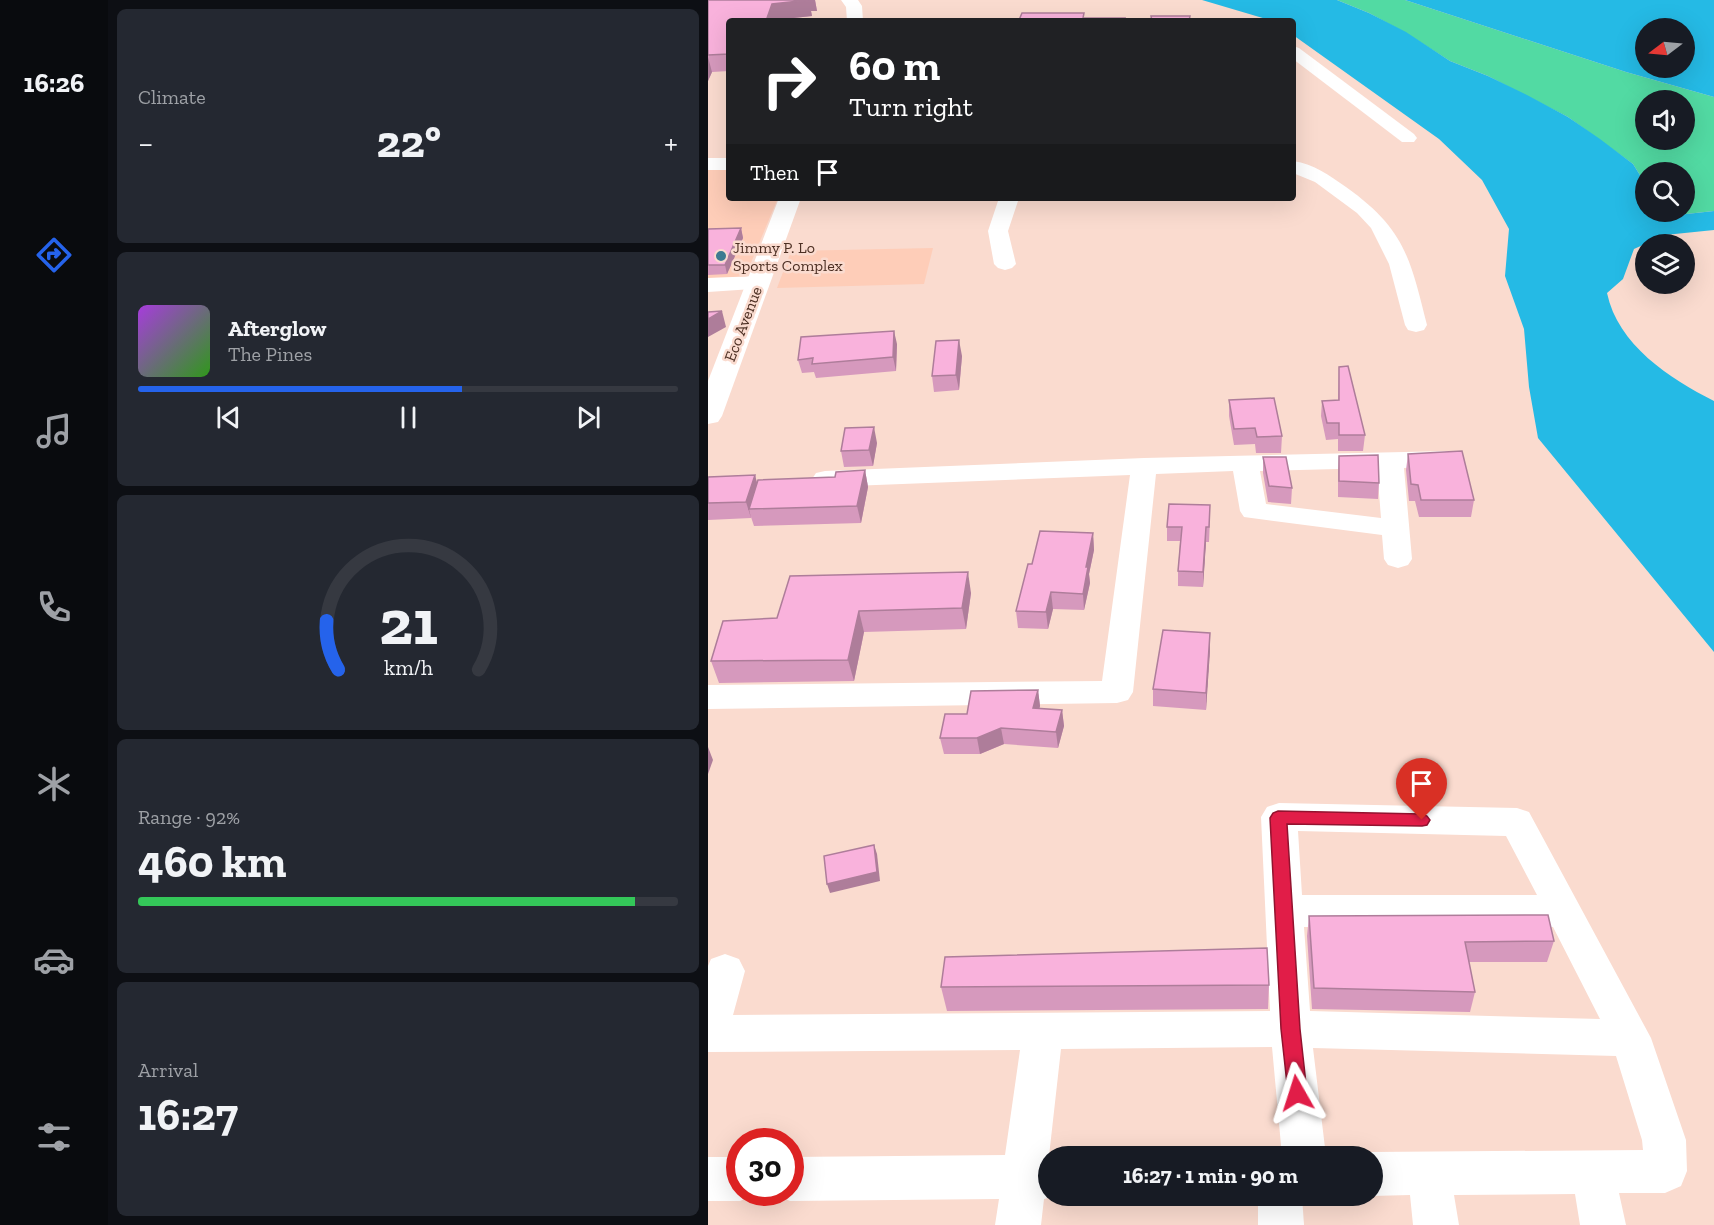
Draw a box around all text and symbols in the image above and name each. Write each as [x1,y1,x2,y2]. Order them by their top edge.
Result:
north arrow [1635,18,1695,78]
map controls [1635,18,1695,294]
text: 60 m [849,40,940,91]
icon: right [750,42,828,120]
text: 16:26 [23,67,85,99]
text: Climate [138,85,206,109]
button: sound [1635,90,1695,150]
text: Turn right [849,91,973,123]
text: 22° [376,115,441,169]
text: − [138,123,153,162]
text: + [664,123,678,162]
icon: arrive [811,156,844,189]
text: Then [750,159,799,186]
button: search [1635,162,1695,222]
icon: directions [33,234,75,276]
button: layers [1635,234,1695,294]
place label: Jimmy P. Lo Sports Complex [733,238,843,275]
marker: Jimmy P. Lo Sports Complex [714,249,728,263]
street label: Eco Avenue [720,284,766,364]
text: Afterglow [228,315,326,342]
text: The Pines [228,342,312,366]
icon: previous [212,401,245,434]
icon: pause [392,401,425,434]
icon: next [572,401,605,434]
icon: music [33,410,75,452]
text: 21 [379,585,437,660]
icon: phone [33,586,75,628]
text: km/h [384,655,432,680]
pin [1396,758,1447,820]
icon: climate [33,763,75,805]
icon: arrive [1405,767,1438,800]
text: Range · 92% [138,805,240,829]
text: 460 km [138,835,286,889]
icon: car [33,939,75,981]
text: Arrival [138,1058,198,1082]
position arrow [1265,1061,1329,1125]
text: 16:27 [138,1088,238,1142]
icon: filters [33,1116,75,1158]
speed limit sign: 30 [726,1128,804,1206]
text: 16:27 · 1 min · 90 m [1123,1162,1298,1189]

